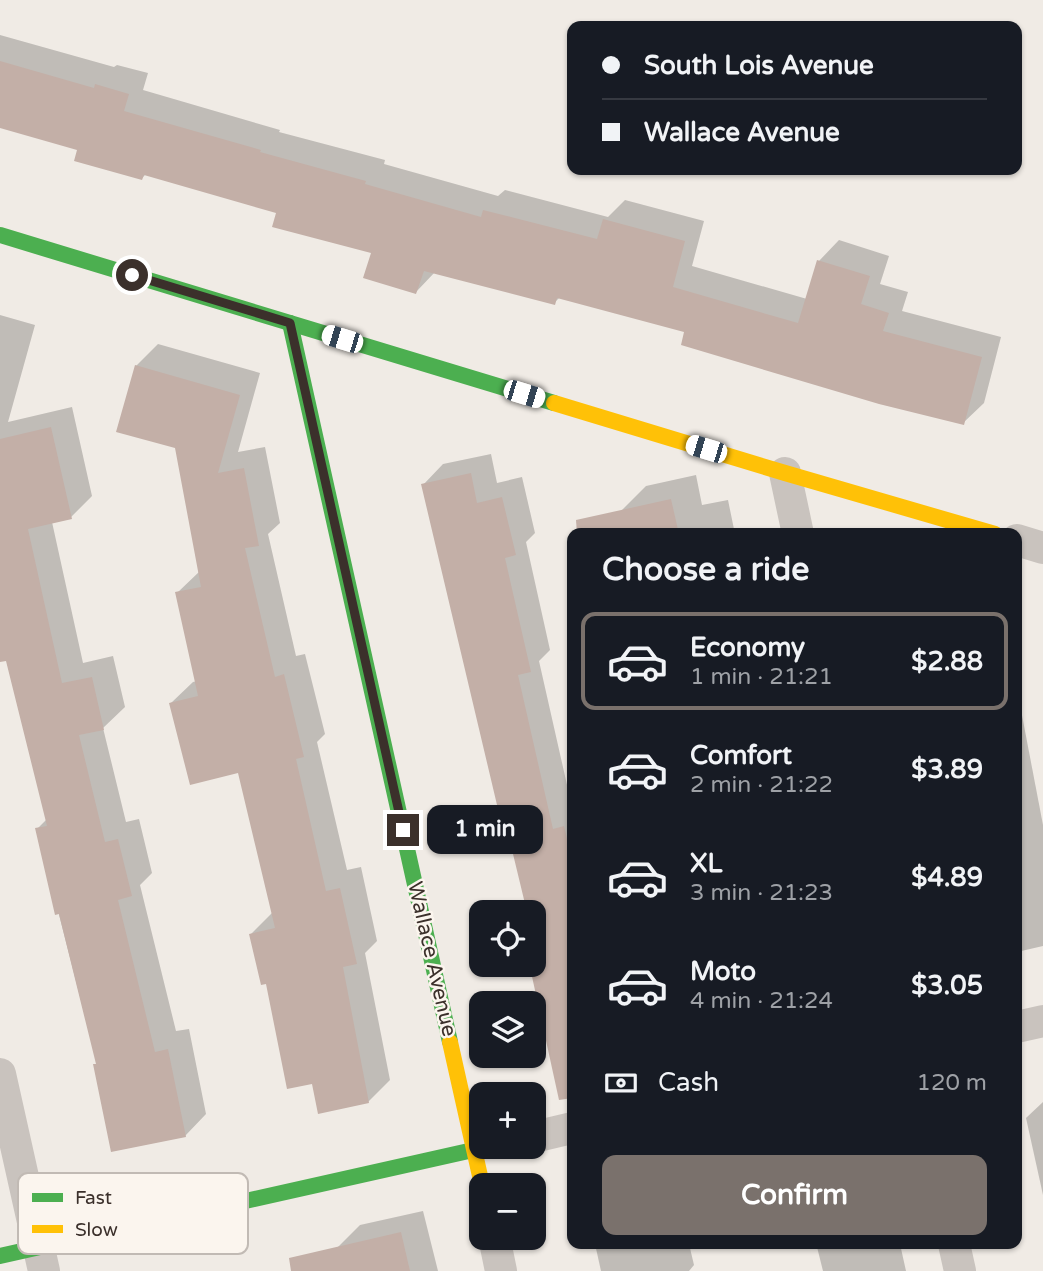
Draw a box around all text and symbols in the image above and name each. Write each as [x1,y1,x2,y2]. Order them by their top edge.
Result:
text: South Lois Avenue [644,50,874,81]
text: Wallace Avenue [644,117,840,148]
route start [116,259,148,291]
car [319,323,366,355]
car [501,378,548,410]
car [683,433,730,465]
text: Choose a ride [602,551,809,589]
icon: car [606,630,669,693]
text: Economy [690,632,805,663]
text: $2.88 [911,646,983,677]
text: 1 min · 21:21 [690,663,833,691]
icon: car [606,738,669,801]
text: Comfort [690,740,792,771]
text: $3.89 [911,754,983,785]
text: 2 min · 21:22 [690,771,833,799]
callout: 1 min [428,806,543,854]
route end [387,814,419,846]
text: 1 min [454,815,516,843]
icon: car [606,846,669,909]
text: XL [690,848,722,879]
text: $4.89 [911,862,983,893]
street label: Wallace Avenue [402,879,462,1039]
text: 3 min · 21:23 [690,879,833,907]
map controls [469,900,546,1250]
button: locate [469,900,546,977]
icon: car [606,954,669,1017]
text: Moto [690,956,756,987]
text: $3.05 [911,970,983,1001]
text: 4 min · 21:24 [690,987,833,1015]
button: layers [469,991,546,1068]
icon: cash [602,1064,640,1102]
text: Cash [658,1067,719,1098]
text: 120 m [917,1069,987,1097]
button: + [469,1082,546,1159]
button: Confirm [602,1155,987,1235]
legend [18,1173,248,1254]
button: − [469,1173,546,1250]
text: Fast [75,1187,112,1209]
text: Slow [75,1219,118,1241]

